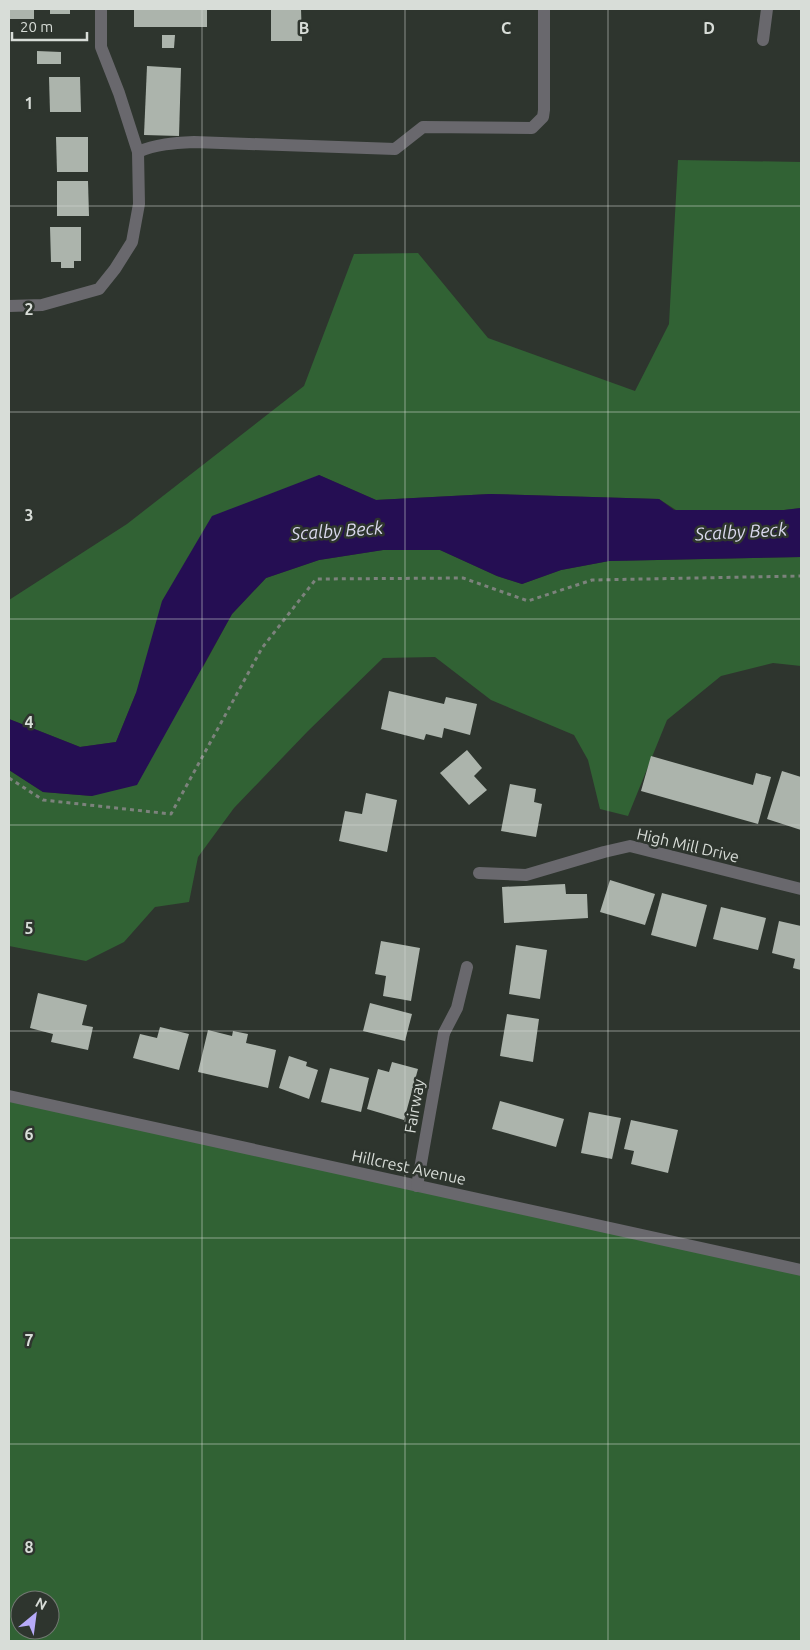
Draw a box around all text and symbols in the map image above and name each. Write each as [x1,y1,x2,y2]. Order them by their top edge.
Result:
scale bar [12,10,88,42]
text: 20 m [20,18,53,35]
text: B [299,19,309,37]
text: C [501,19,511,37]
text: D [703,19,715,37]
text: 1 [24,94,34,112]
text: 2 [24,300,34,318]
text: 3 [24,506,34,524]
water label: Scalby Beck [289,517,385,543]
water label: Scalby Beck [693,519,788,543]
text: 4 [24,713,34,731]
street label: High Mill Drive [635,824,741,866]
text: 5 [24,919,34,937]
street label: Fairway [400,1077,428,1134]
text: 6 [24,1125,34,1143]
street label: Hillcrest Avenue [350,1146,468,1188]
text: 7 [24,1331,34,1349]
text: 8 [24,1538,34,1556]
north arrow [10,1590,60,1640]
text: N [33,1594,50,1613]

